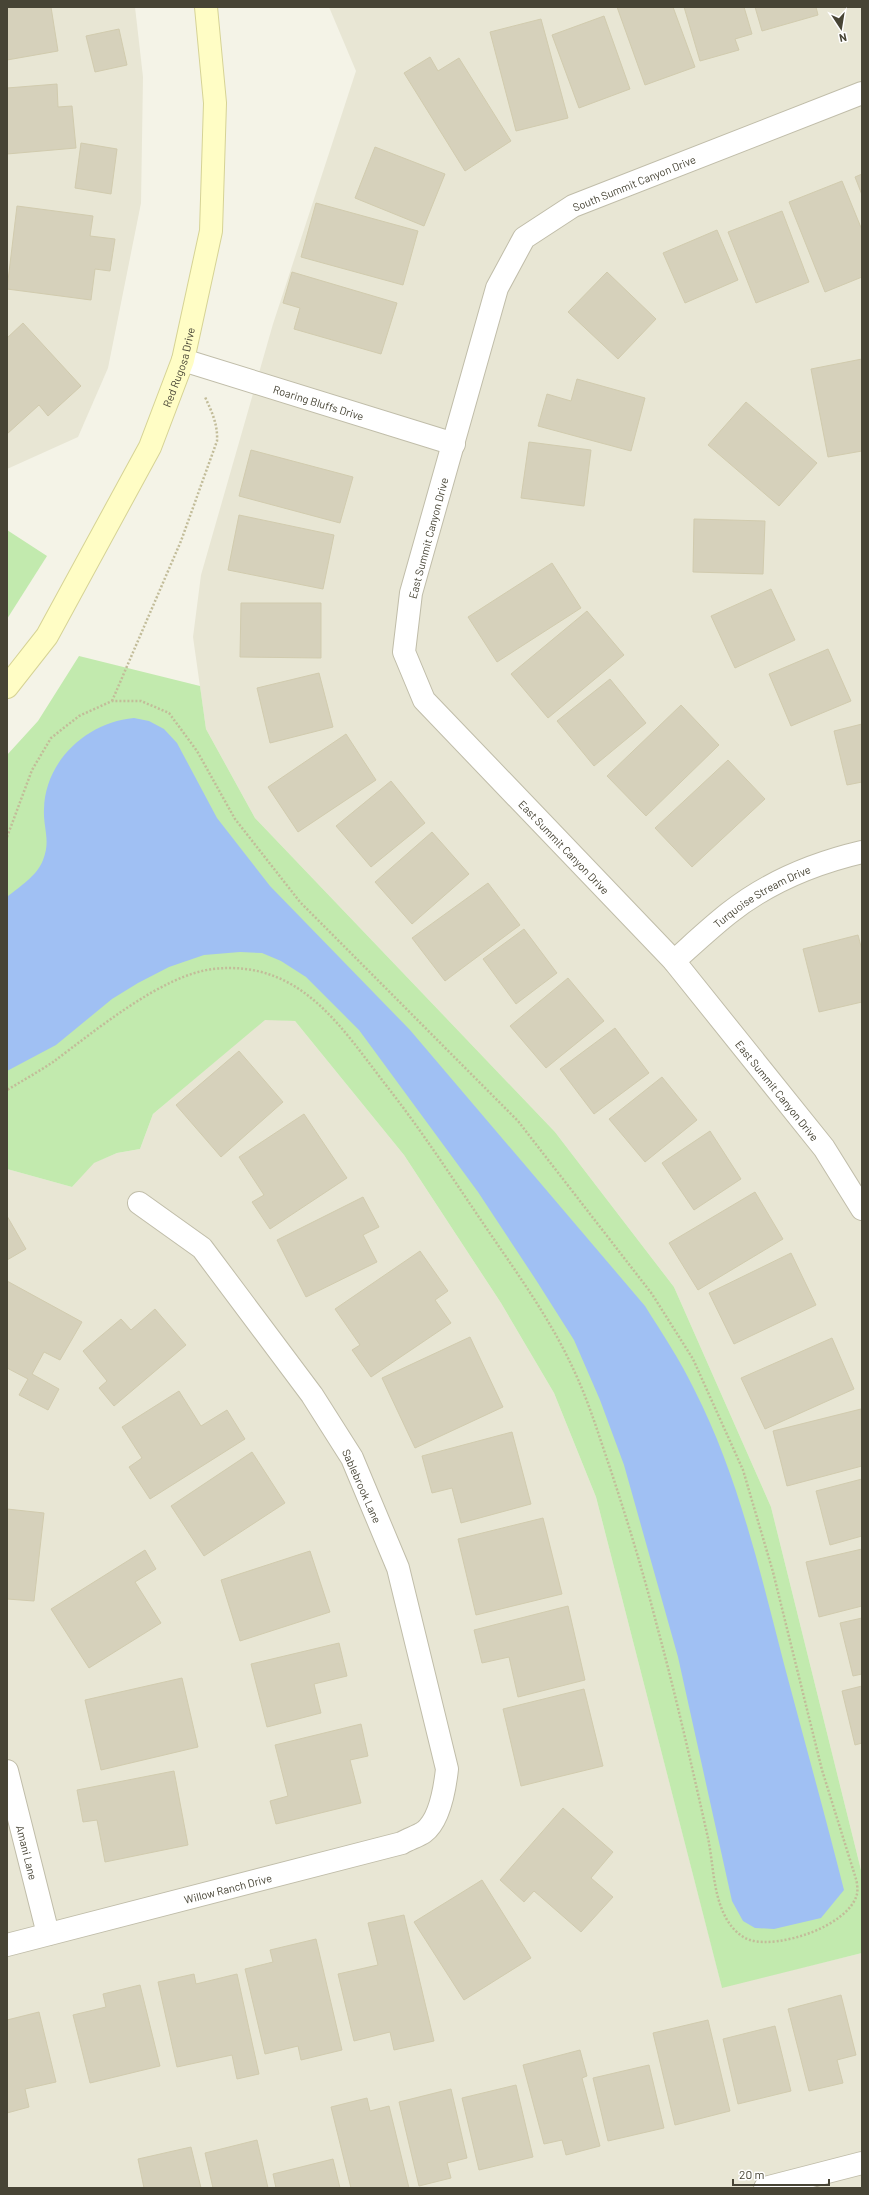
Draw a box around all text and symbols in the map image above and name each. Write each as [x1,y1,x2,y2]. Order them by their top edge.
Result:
north arrow [821,8,861,48]
text: N [838,31,848,45]
street label: South Summit Canyon Drive [571,152,698,214]
street label: Red Rugosa Drive [159,326,196,409]
street label: Roaring Bluffs Drive [272,382,366,422]
street label: East Summit Canyon Drive [406,476,450,600]
street label: East Summit Canyon Drive [517,797,612,896]
street label: Turquoise Stream Drive [710,862,812,930]
street label: East Summit Canyon Drive [733,1037,822,1143]
street label: Sablebrook Lane [340,1447,384,1525]
street label: Amani Lane [14,1824,41,1881]
street label: Willow Ranch Drive [183,1870,273,1906]
scale bar [733,2161,829,2187]
text: 20 m [739,2167,765,2181]

